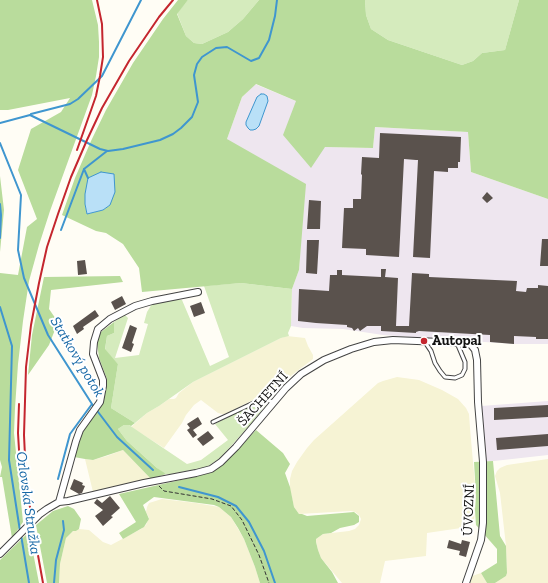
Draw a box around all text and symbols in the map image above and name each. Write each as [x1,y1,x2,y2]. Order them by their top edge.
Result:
water label: Statkový potok [46,314,108,400]
place label: Autopal [432,333,482,349]
marker: Autopal [419,336,429,346]
street label: ŠACHETNÍ [234,368,292,430]
water label: Orlovská Stružka [12,450,44,556]
street label: ÚVOZNÍ [460,484,478,536]

